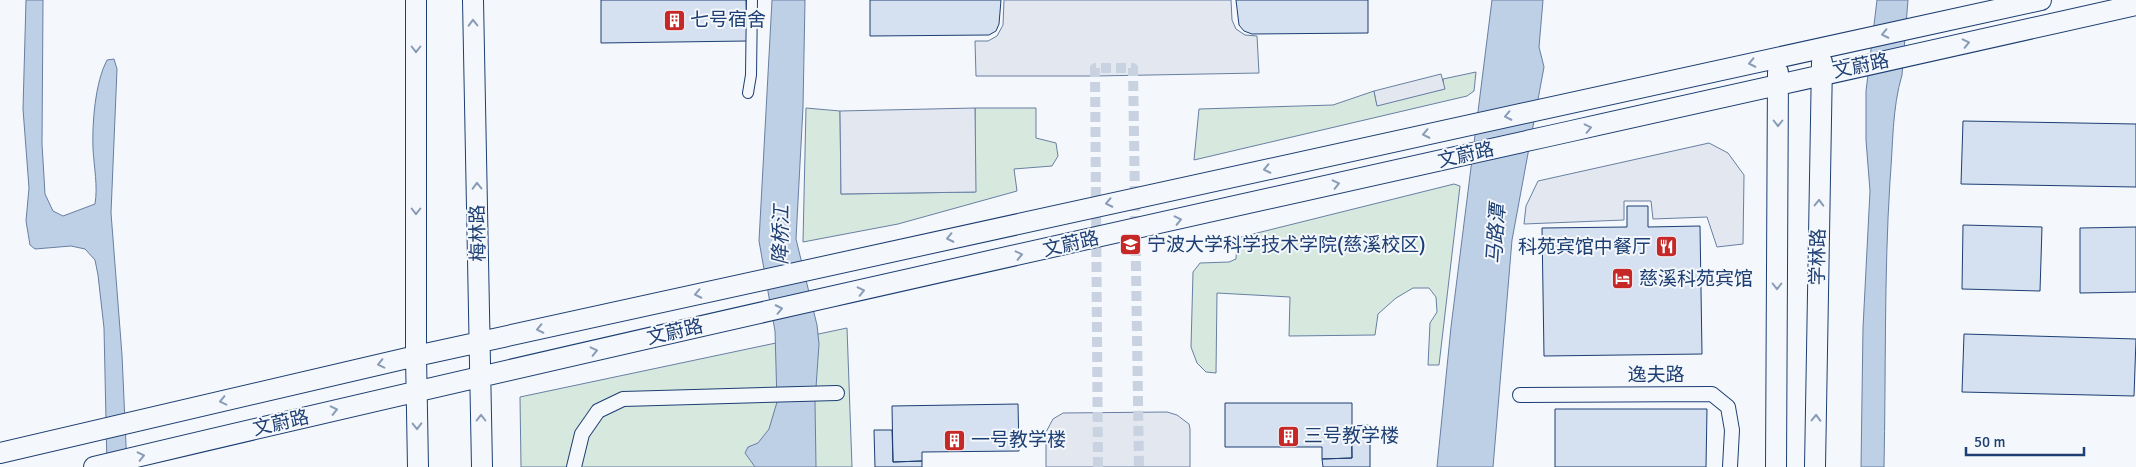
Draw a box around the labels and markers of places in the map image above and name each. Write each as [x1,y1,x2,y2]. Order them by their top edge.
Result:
building icon: 七号宿舍 [662,8,686,32]
place label: 七号宿舍 [690,8,766,32]
school or university icon: 宁波大学科学技术学院(慈溪校区) [1119,233,1143,257]
place label: 宁波大学科学技术学院(慈溪校区) [1147,233,1426,257]
place label: 科苑宾馆中餐厅 [1518,235,1651,259]
restaurant icon: 科苑宾馆中餐厅 [1655,235,1679,259]
hotel icon: 慈溪科苑宾馆 [1611,267,1635,291]
place label: 慈溪科苑宾馆 [1639,267,1753,291]
building icon: 三号教学楼 [1276,424,1300,448]
place label: 三号教学楼 [1304,424,1399,448]
building icon: 一号教学楼 [943,428,967,452]
place label: 一号教学楼 [971,428,1066,452]

